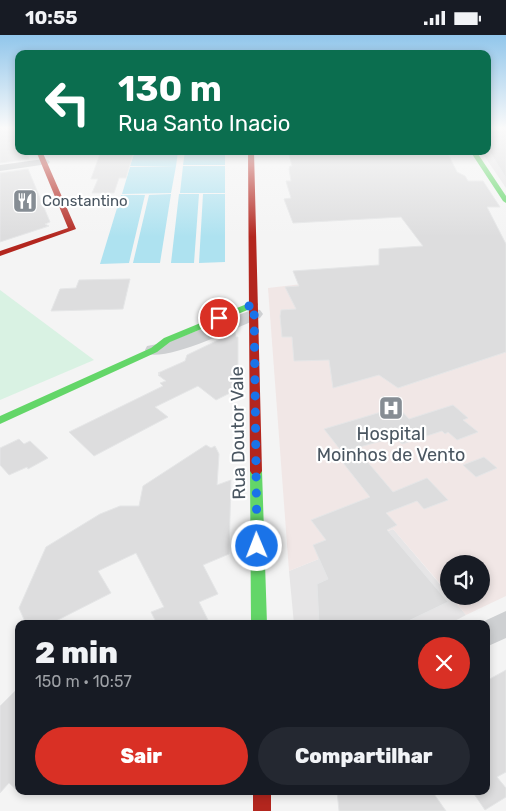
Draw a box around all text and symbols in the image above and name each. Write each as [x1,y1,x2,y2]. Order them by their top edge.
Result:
text: 10:55 [25,6,77,29]
text: 130 m [118,68,222,110]
icon: left [35,70,100,135]
text: Rua Santo Inacio [118,110,290,137]
restaurant icon: Constantino [12,188,38,214]
place label: Constantino [42,192,128,210]
pin [198,297,240,339]
icon: arrive [205,304,233,332]
street label: Rua Doutor Vale [226,366,250,500]
hospital icon: Hospital Moinhos de Vento [378,395,404,421]
place label: Hospital Moinhos de Vento [317,423,465,466]
position arrow [230,519,282,571]
map controls [440,555,490,605]
button: sound [440,555,490,605]
text: 2 min [35,635,118,671]
button: close [418,637,470,689]
text: 150 m · 10:57 [35,672,132,691]
button: Sair [35,727,248,785]
button: Compartilhar [258,727,470,785]

